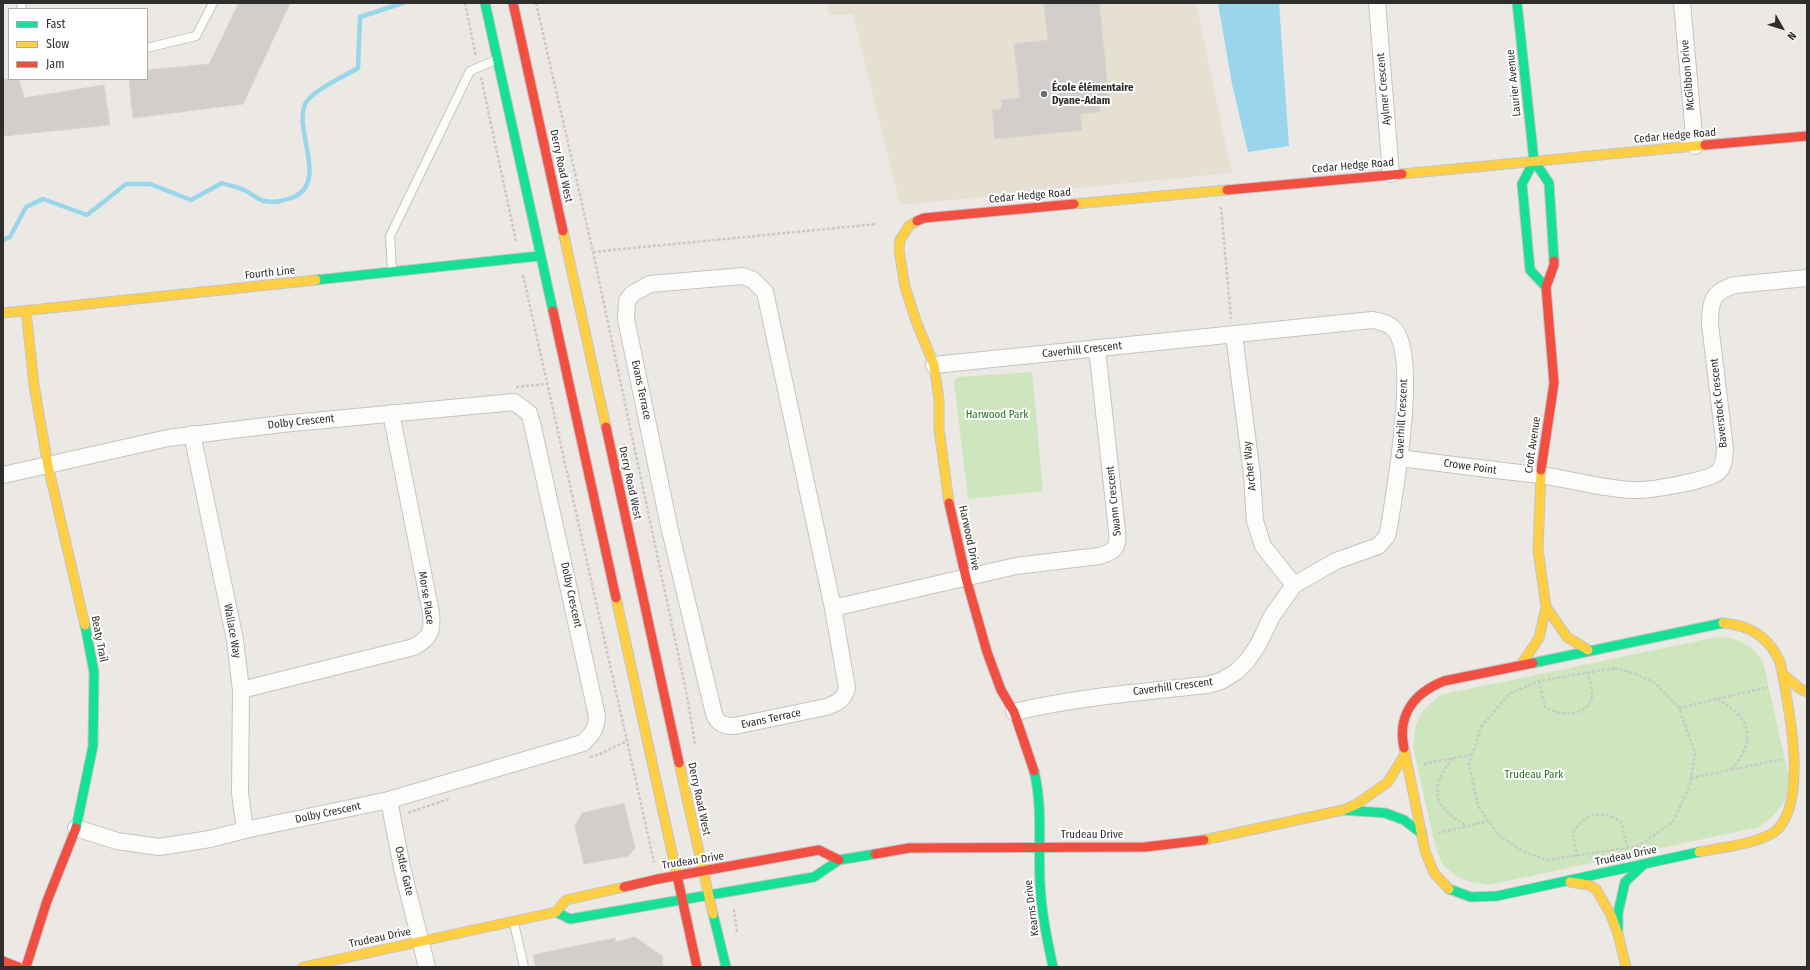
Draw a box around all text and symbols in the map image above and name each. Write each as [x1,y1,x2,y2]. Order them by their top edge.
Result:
legend [8,8,148,80]
north arrow [1762,8,1802,48]
text: Fast [46,17,65,31]
text: N [1785,29,1799,43]
text: Slow [46,37,69,51]
street label: McGibbon Drive [1678,39,1698,111]
street label: Laurier Avenue [1504,49,1524,117]
street label: Aylmer Crescent [1374,52,1394,126]
text: Jam [46,57,64,71]
place label: École élémentaire Dyane-Adam [1052,81,1133,107]
marker: École élémentaire Dyane-Adam [1039,89,1049,99]
street label: Cedar Hedge Road [1633,126,1717,146]
street label: Derry Road West [547,128,575,204]
street label: Cedar Hedge Road [1311,156,1395,176]
street label: Cedar Hedge Road [988,186,1072,206]
street label: Fourth Line [244,264,296,282]
street label: Caverhill Crescent [1041,339,1123,361]
street label: Baverstock Crescent [1708,358,1730,448]
street label: Evans Terrace [628,359,654,421]
street label: Caverhill Crescent [1393,379,1411,459]
park label: Harwood Park [966,408,1028,422]
street label: Dolby Crescent [267,412,335,432]
street label: Croft Avenue [1522,416,1544,474]
street label: Archer Way [1241,441,1259,491]
street label: Derry Road West [616,445,644,521]
street label: Crowe Point [1443,457,1497,477]
street label: Swann Crescent [1104,465,1124,537]
street label: Harwood Drive [956,504,982,572]
street label: Dolby Crescent [558,561,584,629]
street label: Morse Place [415,570,437,626]
street label: Wallace Way [221,603,243,659]
street label: Beaty Trail [88,615,110,663]
street label: Caverhill Crescent [1132,676,1214,698]
street label: Evans Terrace [740,706,802,732]
street label: Derry Road West [685,761,713,837]
park label: Trudeau Park [1505,768,1563,782]
street label: Dolby Crescent [294,800,362,826]
street label: Trudeau Drive [1061,828,1123,842]
street label: Trudeau Drive [1594,843,1658,869]
street label: Ostler Gate [392,845,416,897]
street label: Trudeau Drive [661,850,725,872]
street label: Kearns Drive [1022,879,1042,937]
street label: Trudeau Drive [348,925,412,951]

